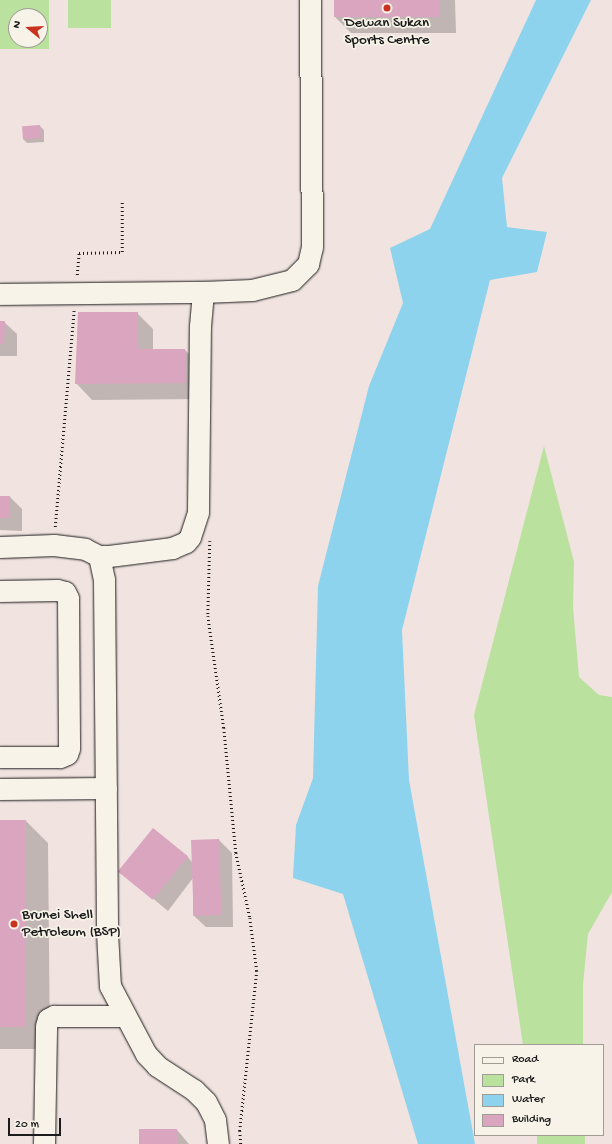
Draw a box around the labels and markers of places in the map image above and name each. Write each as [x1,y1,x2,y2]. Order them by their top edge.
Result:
marker: Dewan Sukan Sports Centre [382,3,392,13]
place label: Dewan Sukan Sports Centre [345,14,429,49]
place label: Brunei Shell Petroleum (BSP) [22,906,121,941]
marker: Brunei Shell Petroleum (BSP) [9,919,19,929]

